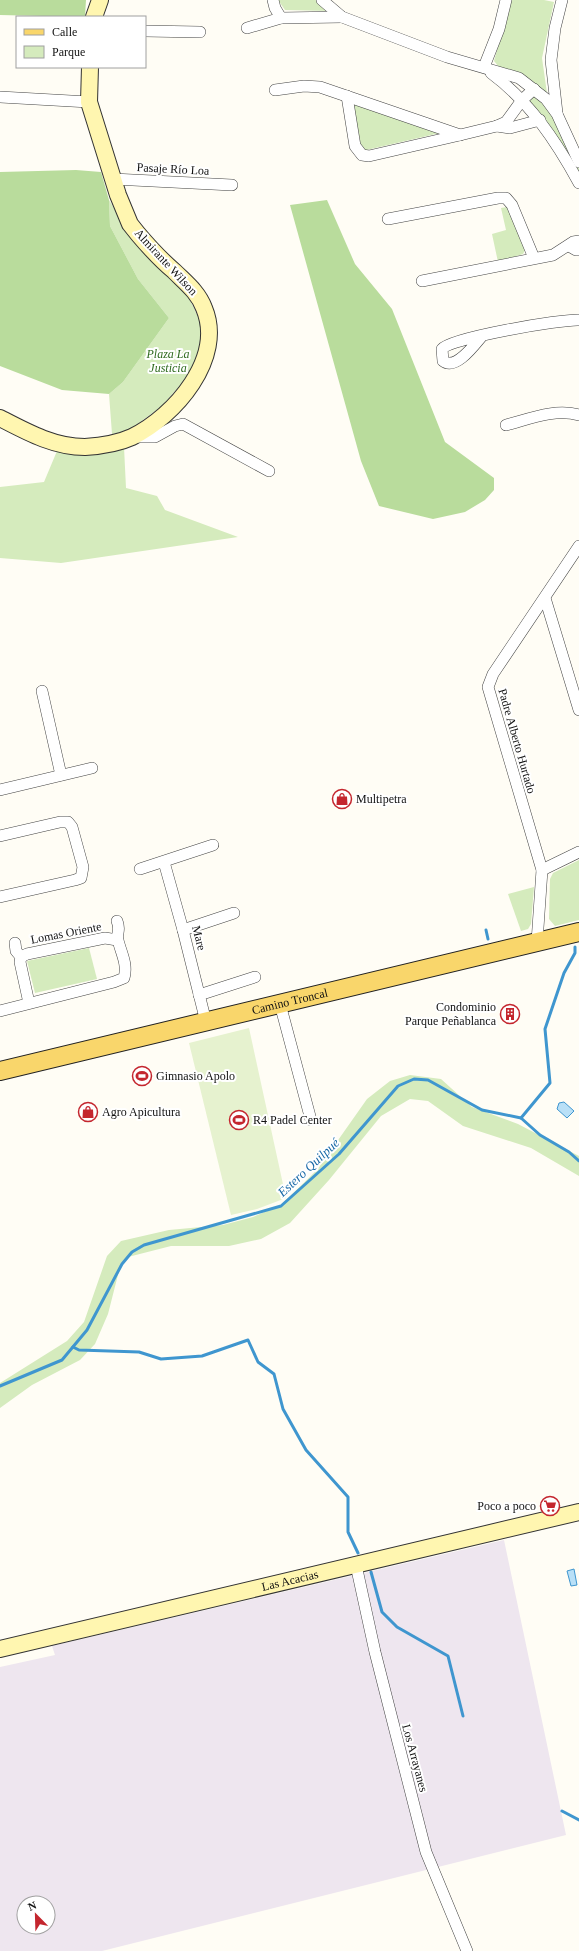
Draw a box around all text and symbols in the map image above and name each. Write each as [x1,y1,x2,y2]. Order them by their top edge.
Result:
legend [16,16,146,68]
text: Calle [52,25,77,39]
text: Parque [52,45,85,59]
street label: Pasaje Río Loa [136,160,210,178]
street label: Almirante Wilson [132,226,200,298]
park label: Plaza La Justicia [145,347,190,375]
street label: Padre Alberto Hurtado [495,687,539,795]
shop icon: Multipetra [331,788,353,810]
place label: Multipetra [356,792,407,806]
street label: Lomas Oriente [29,919,103,947]
street label: Mare [189,924,209,952]
street label: Camino Troncal [250,985,330,1017]
place label: Condominio Parque Peñablanca [405,1000,497,1028]
building icon: Condominio Parque Peñablanca [499,1003,521,1025]
sports icon: Gimnasio Apolo [131,1065,153,1087]
place label: Gimnasio Apolo [156,1069,235,1083]
shop icon: Agro Apicultura [77,1101,99,1123]
place label: Agro Apicultura [102,1105,181,1119]
sports icon: R4 Padel Center [228,1109,250,1131]
place label: R4 Padel Center [253,1113,332,1127]
water label: Estero Quilpué [274,1134,343,1200]
supermarket icon: Poco a poco [539,1495,561,1517]
place label: Poco a poco [477,1499,536,1513]
street label: Las Acacias [260,1567,320,1594]
street label: Los Arrayanes [399,1723,431,1794]
north arrow [16,1895,56,1935]
text: N [26,1899,38,1913]

